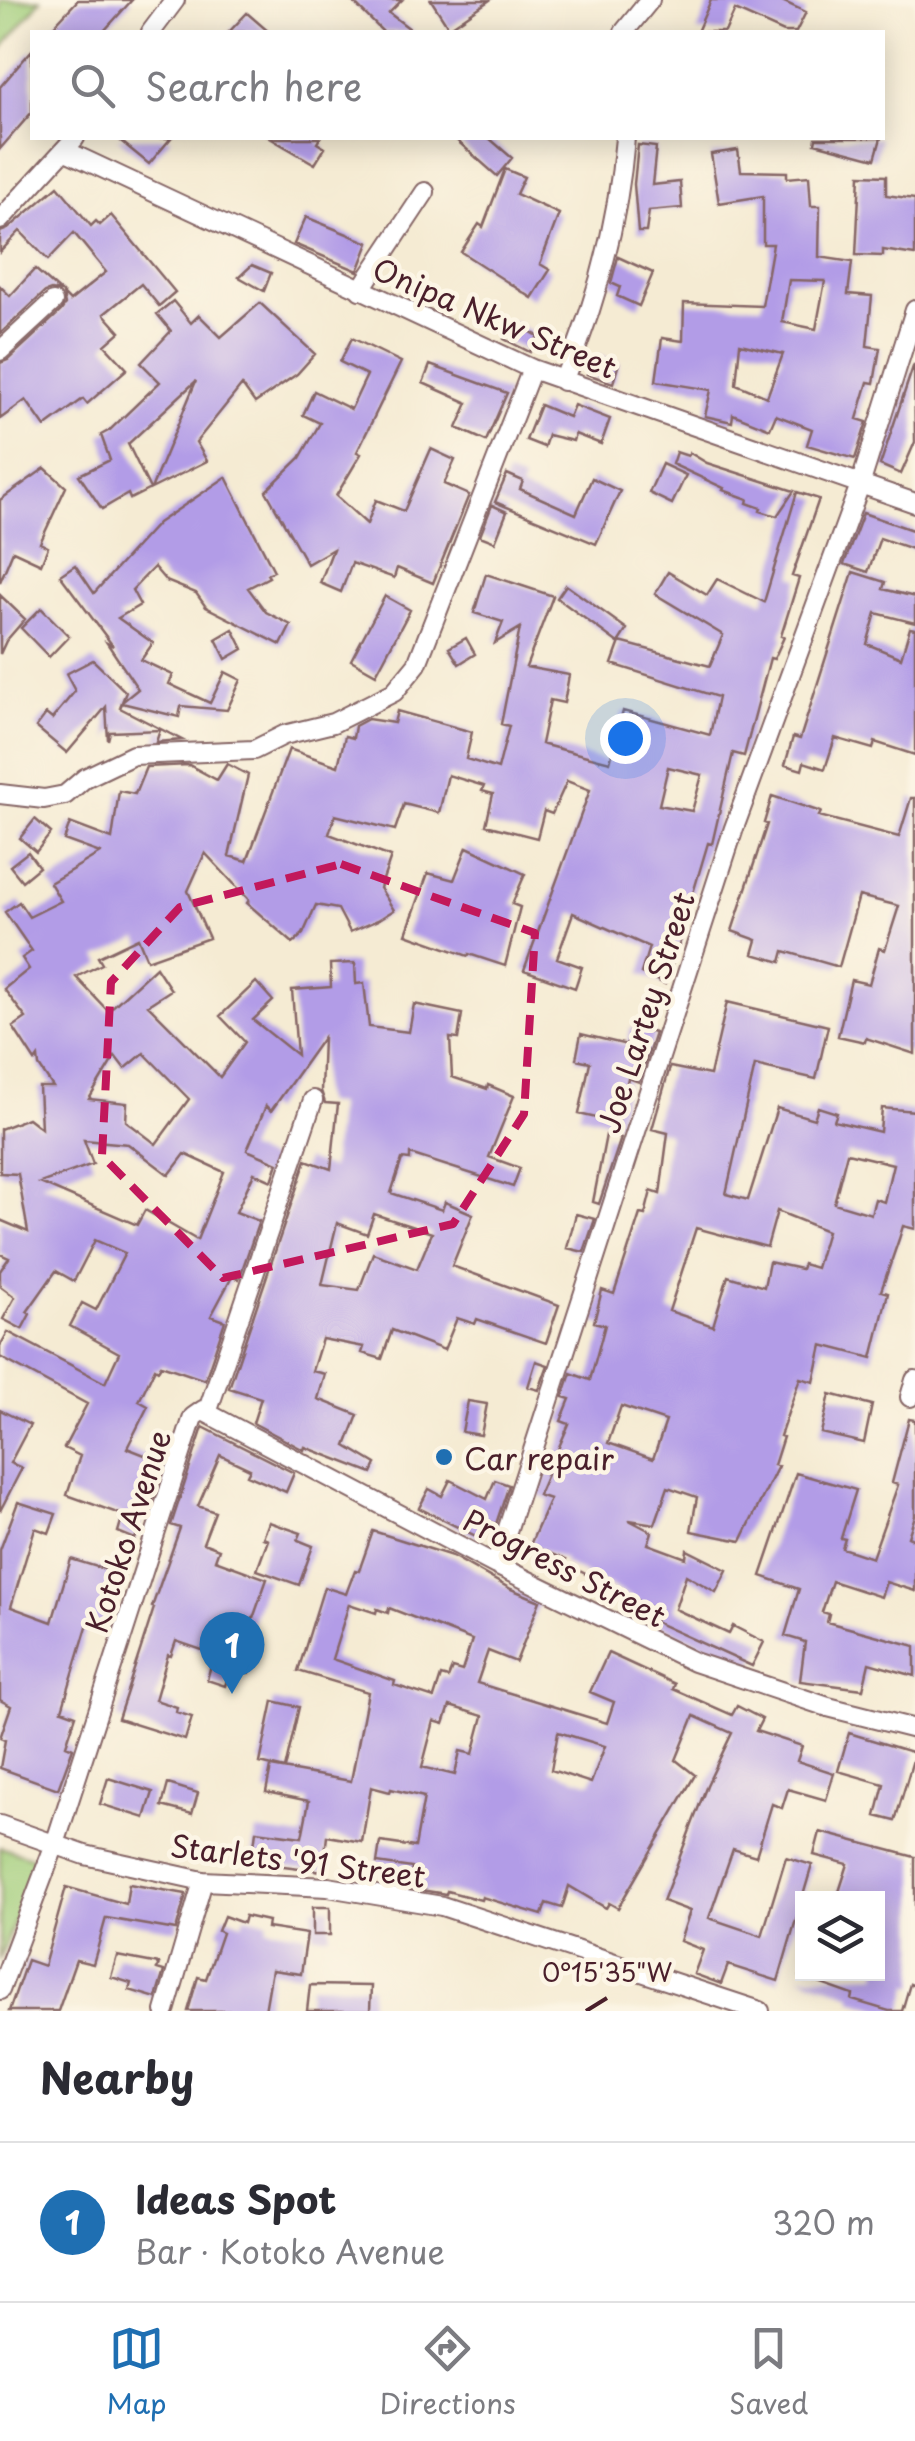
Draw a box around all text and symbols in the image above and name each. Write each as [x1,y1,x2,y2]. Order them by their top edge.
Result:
search box [30,30,885,140]
text: Search here [145,57,362,114]
icon: search [65,58,120,113]
street label: Onipa Nkw Street [366,245,624,389]
your location [600,713,651,764]
street label: Joe Lartey Street [585,886,705,1138]
street label: Kotoko Avenue [73,1424,181,1638]
place label: Car repair [464,1435,614,1480]
marker: Car repair [433,1446,455,1468]
street label: Progress Street [456,1497,674,1637]
pin: 1 [200,1612,264,1694]
street label: Starlets '91 Street [168,1822,428,1898]
map controls [795,1891,885,1981]
button: layers [795,1891,885,1981]
text: 0°15'35"W [542,1953,672,1991]
text: Nearby [40,2045,194,2108]
text: Ideas Spot [135,2170,337,2227]
text: 1 [65,2198,80,2246]
text: 320 m [772,2198,875,2246]
text: Bar · Kotoko Avenue [135,2227,445,2275]
tab: Map [107,2321,166,2424]
tab: Directions [380,2321,516,2424]
tab: Saved [729,2321,808,2424]

